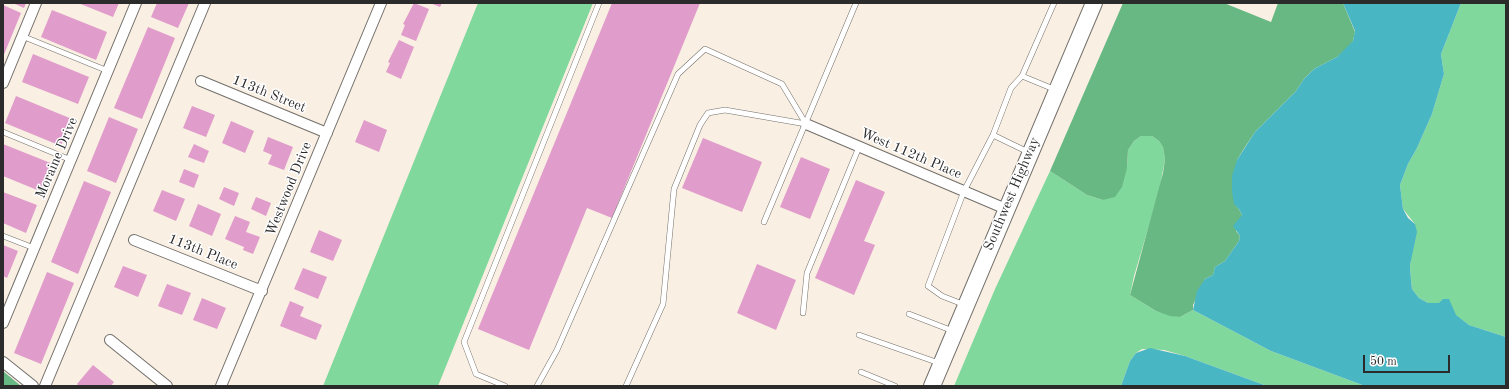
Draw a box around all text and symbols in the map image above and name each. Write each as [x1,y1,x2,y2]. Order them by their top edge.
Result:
street label: 113th Street [230,72,308,116]
street label: Moraine Drive [32,115,82,201]
street label: West 112th Place [858,125,964,183]
street label: Southwest Highway [980,135,1044,253]
street label: Westwood Drive [262,140,316,238]
street label: 113th Place [166,230,240,274]
scale bar [1365,347,1452,373]
text: 50 m [1370,356,1397,368]

